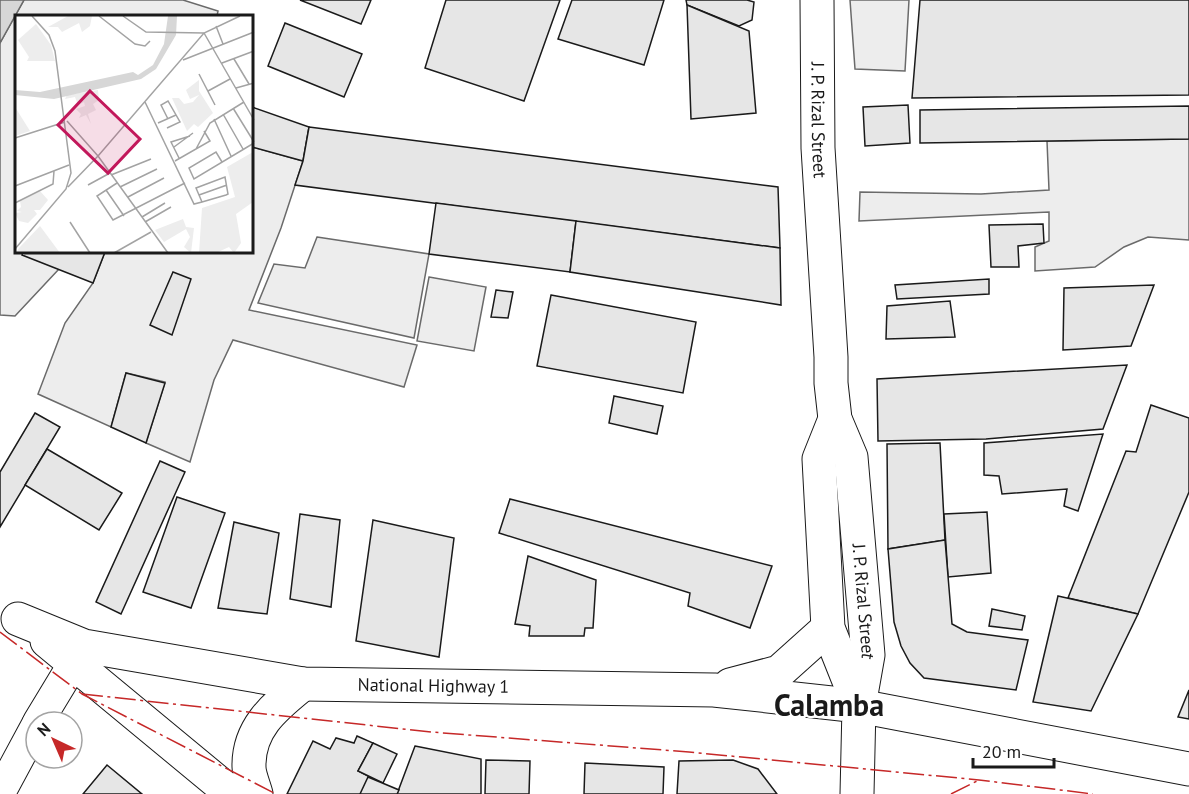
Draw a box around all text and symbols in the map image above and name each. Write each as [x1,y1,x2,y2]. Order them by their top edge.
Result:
inset map [15,15,254,254]
street label: J. P. Rizal Street [806,61,832,179]
street label: J. P. Rizal Street [847,542,880,661]
street label: National Highway 1 [357,673,509,698]
district label: Calamba [774,685,884,724]
north arrow [24,710,84,770]
text: N [33,718,54,740]
scale bar [973,731,1054,769]
text: 20 m [982,740,1021,763]

